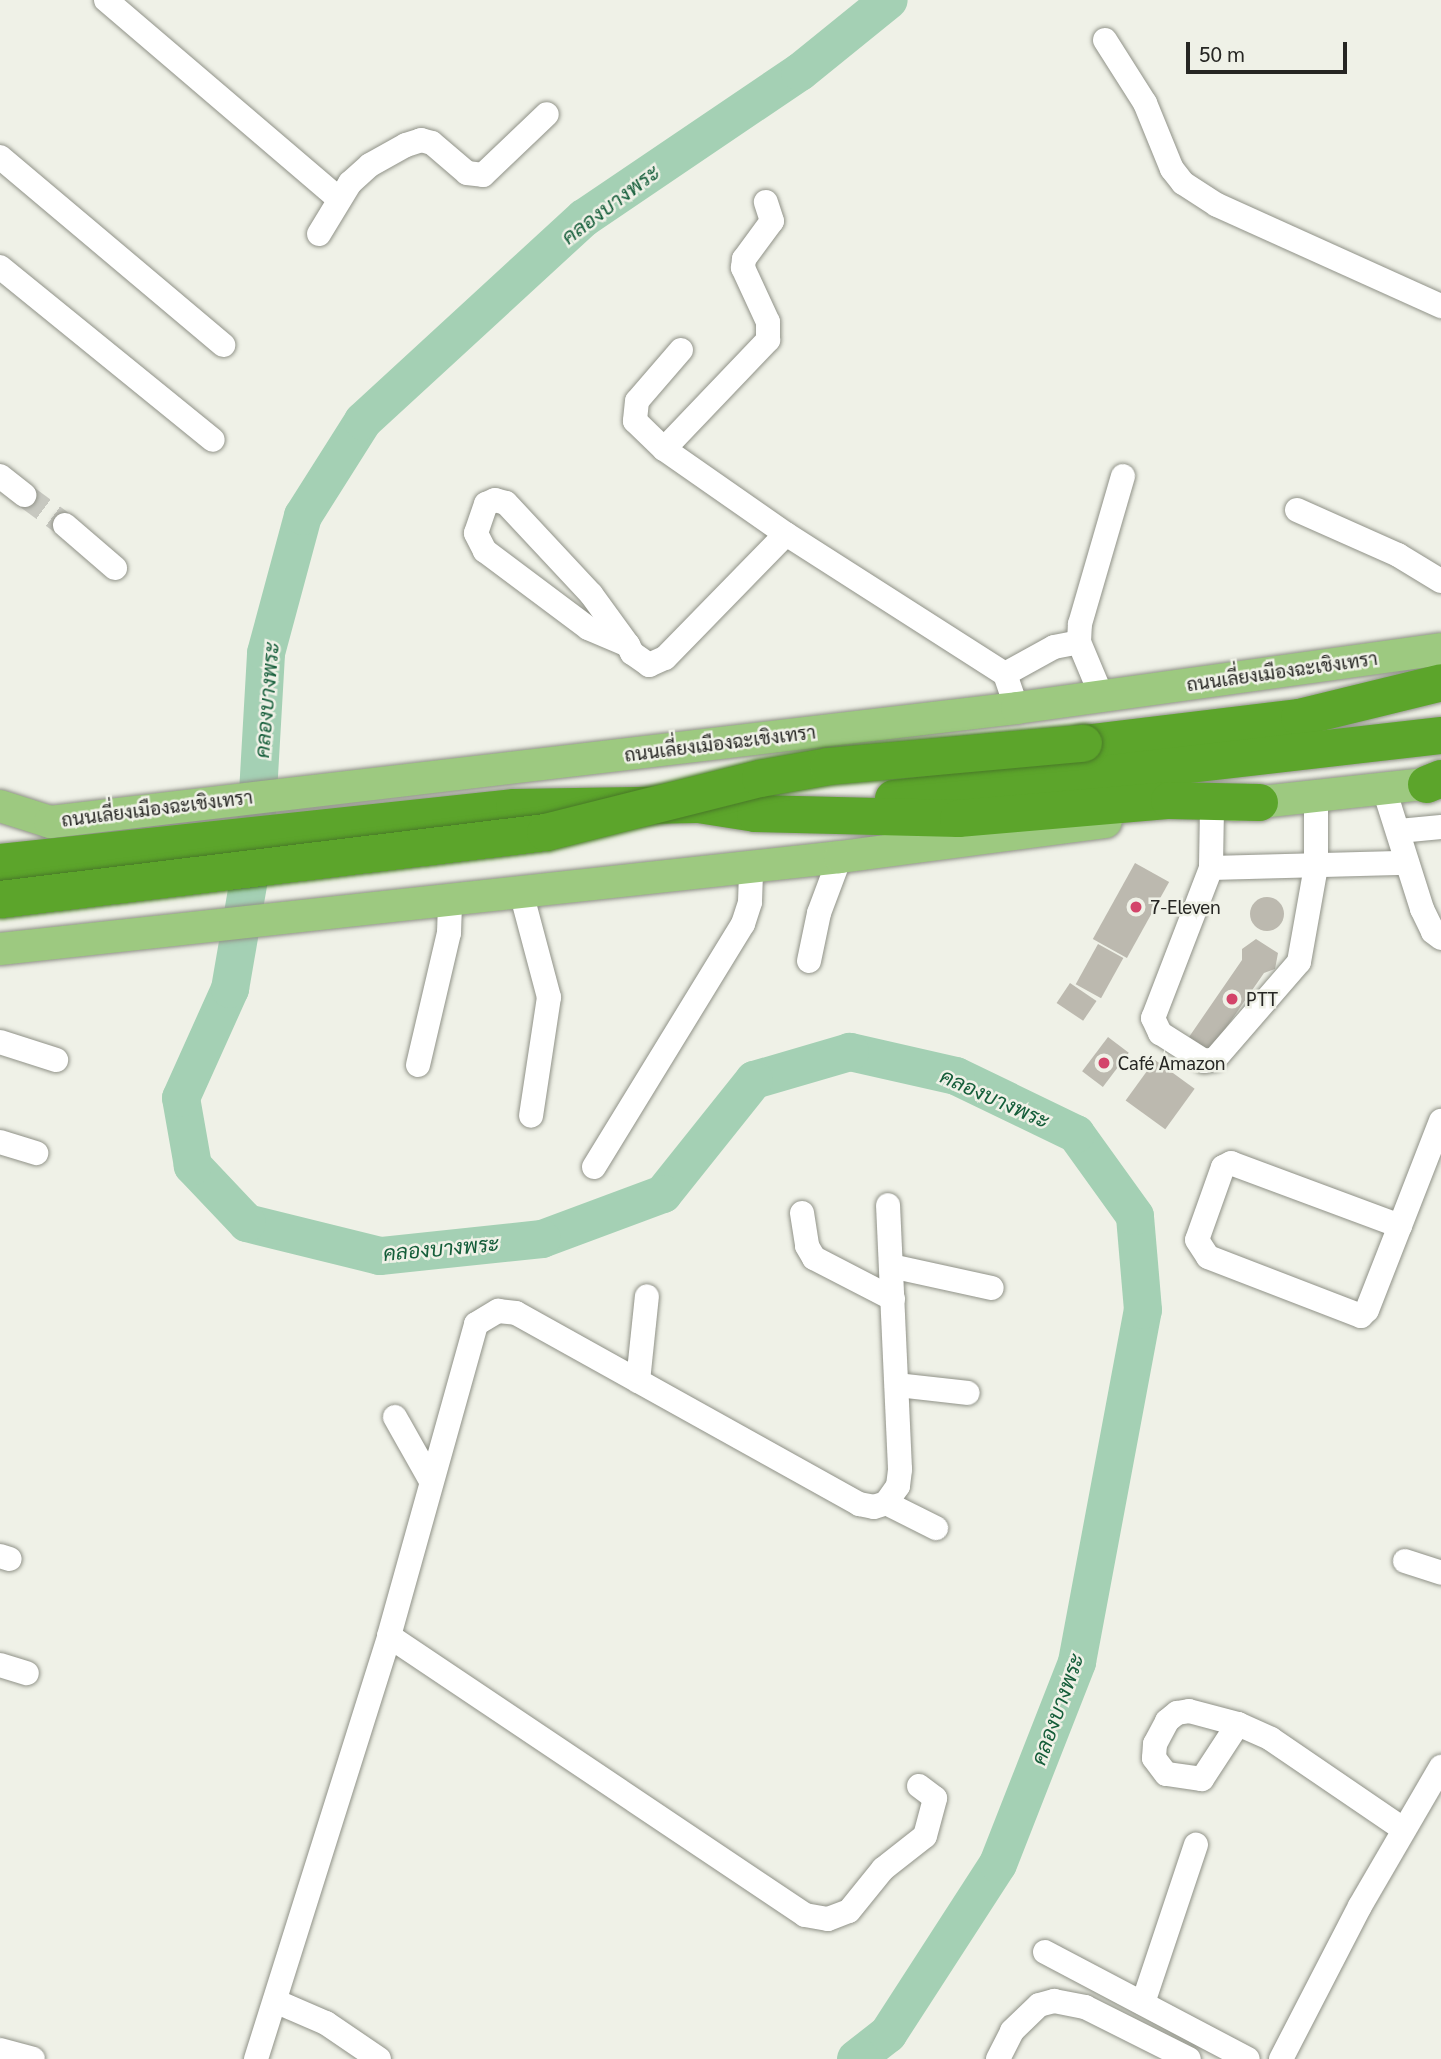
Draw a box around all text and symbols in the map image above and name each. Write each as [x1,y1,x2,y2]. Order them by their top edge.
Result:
scale bar [1189,28,1350,72]
text: 50 m [1199,40,1245,67]
water label: คลองบางพระ [556,159,664,249]
water label: คลองบางพระ [248,641,284,759]
street label: ถนนเลี่ยงเมืองฉะเชิงเทรา [1185,646,1379,696]
street label: ถนนเลี่ยงเมืองฉะเชิงเทรา [623,720,817,766]
street label: ถนนเลี่ยงเมืองฉะเชิงเทรา [60,785,254,831]
place label: 7-Eleven [1150,896,1221,918]
marker: 7-Eleven [1128,899,1144,915]
place label: PTT [1246,988,1278,1010]
marker: PTT [1224,991,1240,1007]
place label: Café Amazon [1118,1052,1225,1074]
marker: Café Amazon [1096,1055,1112,1071]
water label: คลองบางพระ [937,1063,1053,1133]
water label: คลองบางพระ [382,1230,500,1266]
water label: คลองบางพระ [1025,1650,1089,1768]

